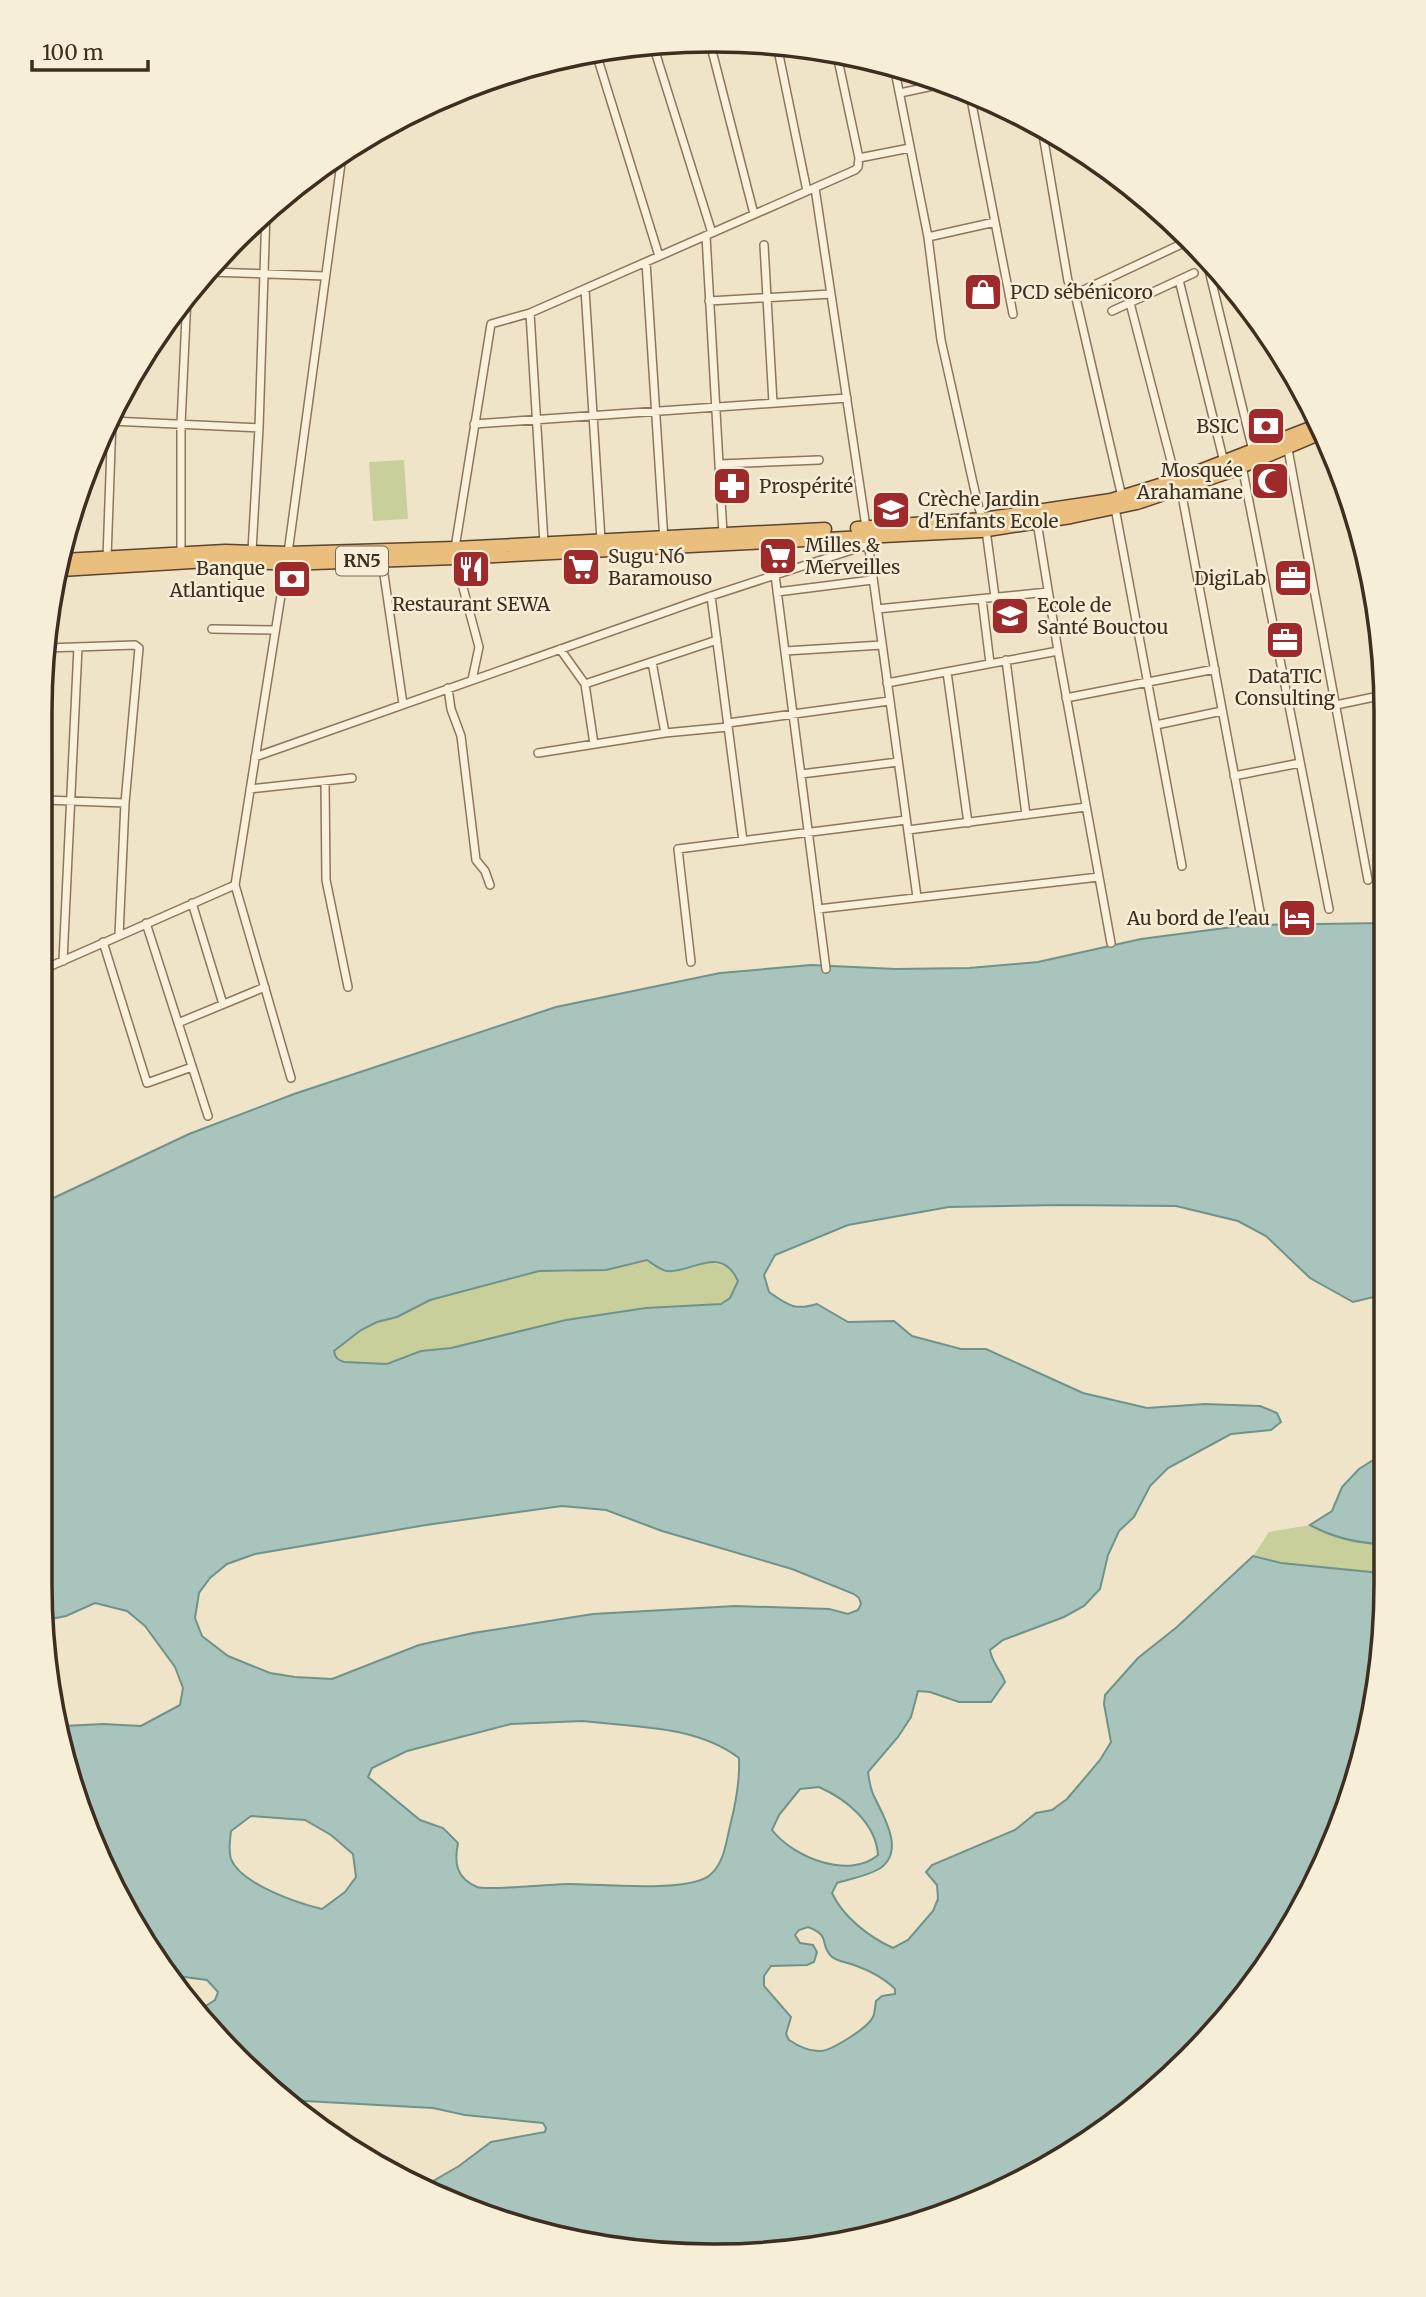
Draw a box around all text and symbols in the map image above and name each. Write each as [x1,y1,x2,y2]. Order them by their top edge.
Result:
scale bar [32,28,147,72]
text: 100 m [42,39,104,66]
shop icon: PCD sébénicoro [962,271,1004,313]
place label: PCD sébénicoro [1010,280,1153,304]
bank icon: BSIC [1245,405,1287,447]
place label: BSIC [1196,414,1239,438]
place label: Mosquée Arahamane [1136,458,1243,504]
mosque icon: Mosquée Arahamane [1249,460,1291,502]
pharmacy icon: Prospérité [711,465,753,507]
place label: Prospérité [759,474,853,498]
place label: Crèche Jardin d'Enfants Ecole [918,487,1059,533]
school or university icon: Crèche Jardin d'Enfants Ecole [870,489,912,531]
place label: Milles & Merveilles [805,533,900,579]
supermarket icon: Milles & Merveilles [757,535,799,577]
place label: Sugu N6 Baramouso [608,544,712,590]
road number: RN5 [336,546,388,576]
supermarket icon: Sugu N6 Baramouso [560,546,602,588]
restaurant icon: Restaurant SEWA [450,548,492,590]
place label: Banque Atlantique [169,556,265,602]
office icon: DigiLab [1272,557,1314,599]
bank icon: Banque Atlantique [271,558,313,600]
place label: DigiLab [1194,566,1266,590]
place label: Restaurant SEWA [392,592,551,616]
place label: Ecole de Santé Bouctou [1037,593,1168,639]
school or university icon: Ecole de Santé Bouctou [989,595,1031,637]
office icon: DataTIC Consulting [1264,619,1306,661]
place label: DataTIC Consulting [1235,664,1336,710]
hotel icon: Au bord de l'eau [1276,897,1318,939]
place label: Au bord de l'eau [1126,906,1270,930]

